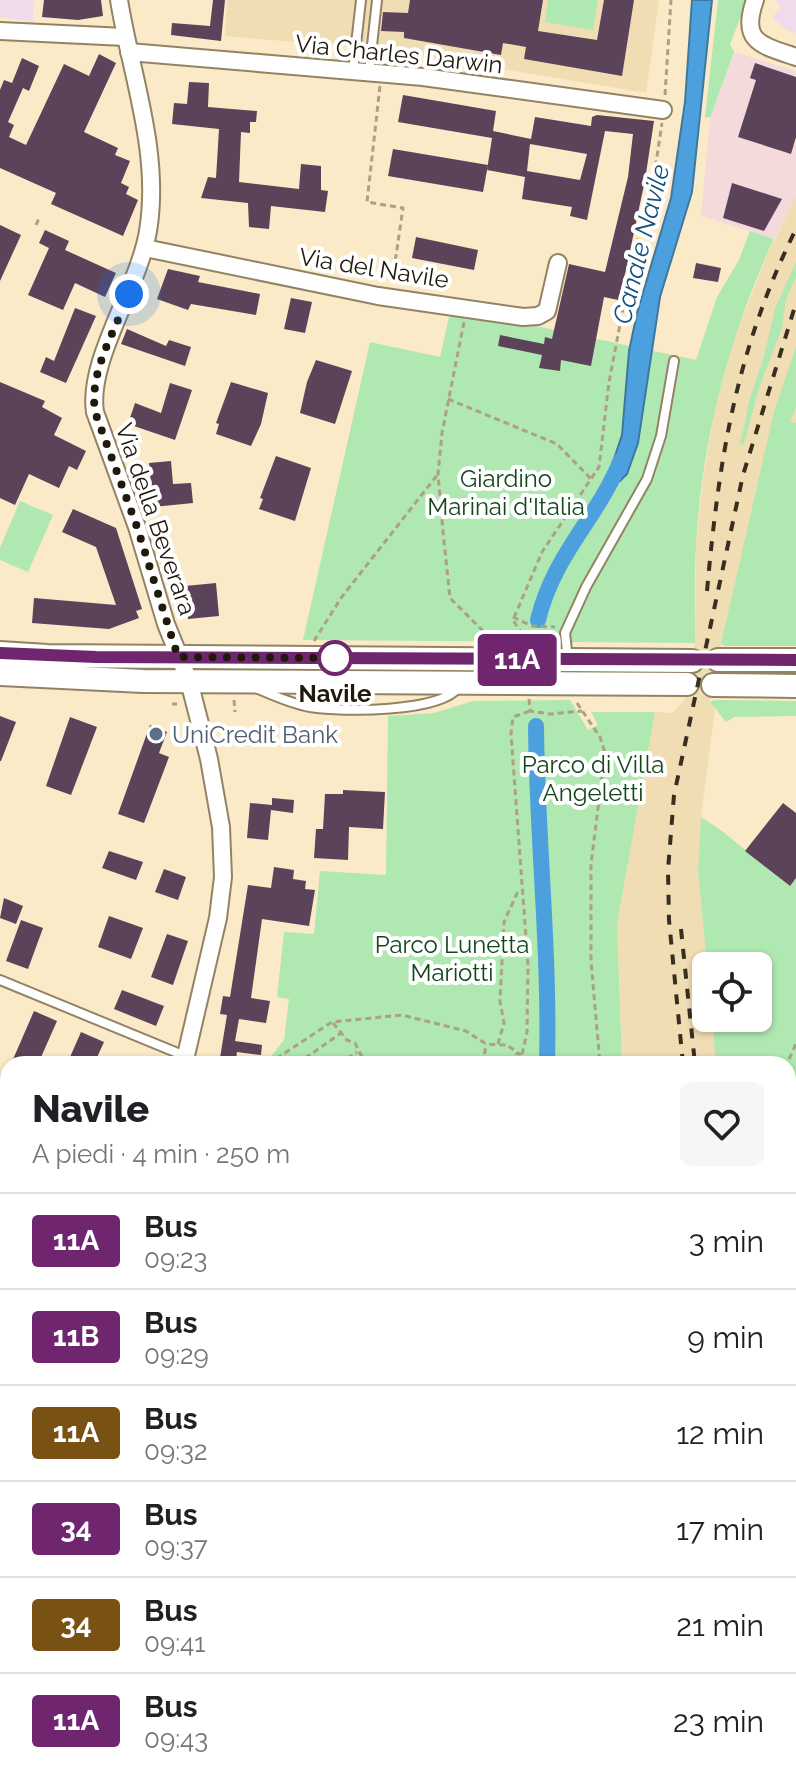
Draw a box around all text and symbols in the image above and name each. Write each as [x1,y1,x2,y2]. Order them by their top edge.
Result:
street label: Via Charles Darwin [294,29,504,79]
water label: Canale Navile [607,161,675,327]
street label: Via del Navile [297,242,451,294]
your location [109,274,149,314]
street label: Via della Beverara [110,419,202,619]
park label: Giardino Marinai d'Italia [427,464,585,521]
line badge: 11A [471,634,563,686]
marker: Navile [318,641,352,675]
text: 11A [494,643,540,676]
place label: Navile [299,679,371,708]
place label: UniCredit Bank [172,720,338,749]
marker: UniCredit Bank [147,725,165,743]
park label: Parco di Villa Angeletti [522,750,664,807]
park label: Parco Lunetta Mariotti [375,930,529,987]
map controls [692,952,772,1032]
button: locate [692,952,772,1032]
button: heart [680,1082,764,1166]
text: Navile [32,1086,149,1131]
text: A piedi · 4 min · 250 m [32,1139,290,1169]
text: Bus [144,1209,198,1244]
text: 11A [53,1224,99,1257]
text: 3 min [689,1224,764,1259]
text: 09:23 [144,1244,207,1274]
text: Bus [144,1305,198,1340]
text: 11B [53,1320,99,1353]
text: 9 min [687,1320,764,1355]
text: 09:29 [144,1340,209,1370]
text: Bus [144,1401,198,1436]
text: 11A [53,1416,99,1449]
text: 12 min [676,1416,764,1451]
text: 09:32 [144,1436,207,1466]
text: Bus [144,1497,198,1532]
text: 34 [60,1512,92,1545]
text: 17 min [676,1512,764,1547]
text: 09:37 [144,1532,208,1562]
text: Bus [144,1593,198,1628]
text: 34 [60,1608,92,1641]
text: 21 min [676,1608,764,1643]
text: 09:41 [144,1628,205,1658]
text: Bus [144,1689,198,1724]
text: 11A [53,1704,99,1737]
text: 23 min [673,1704,764,1739]
text: 09:43 [144,1724,208,1754]

